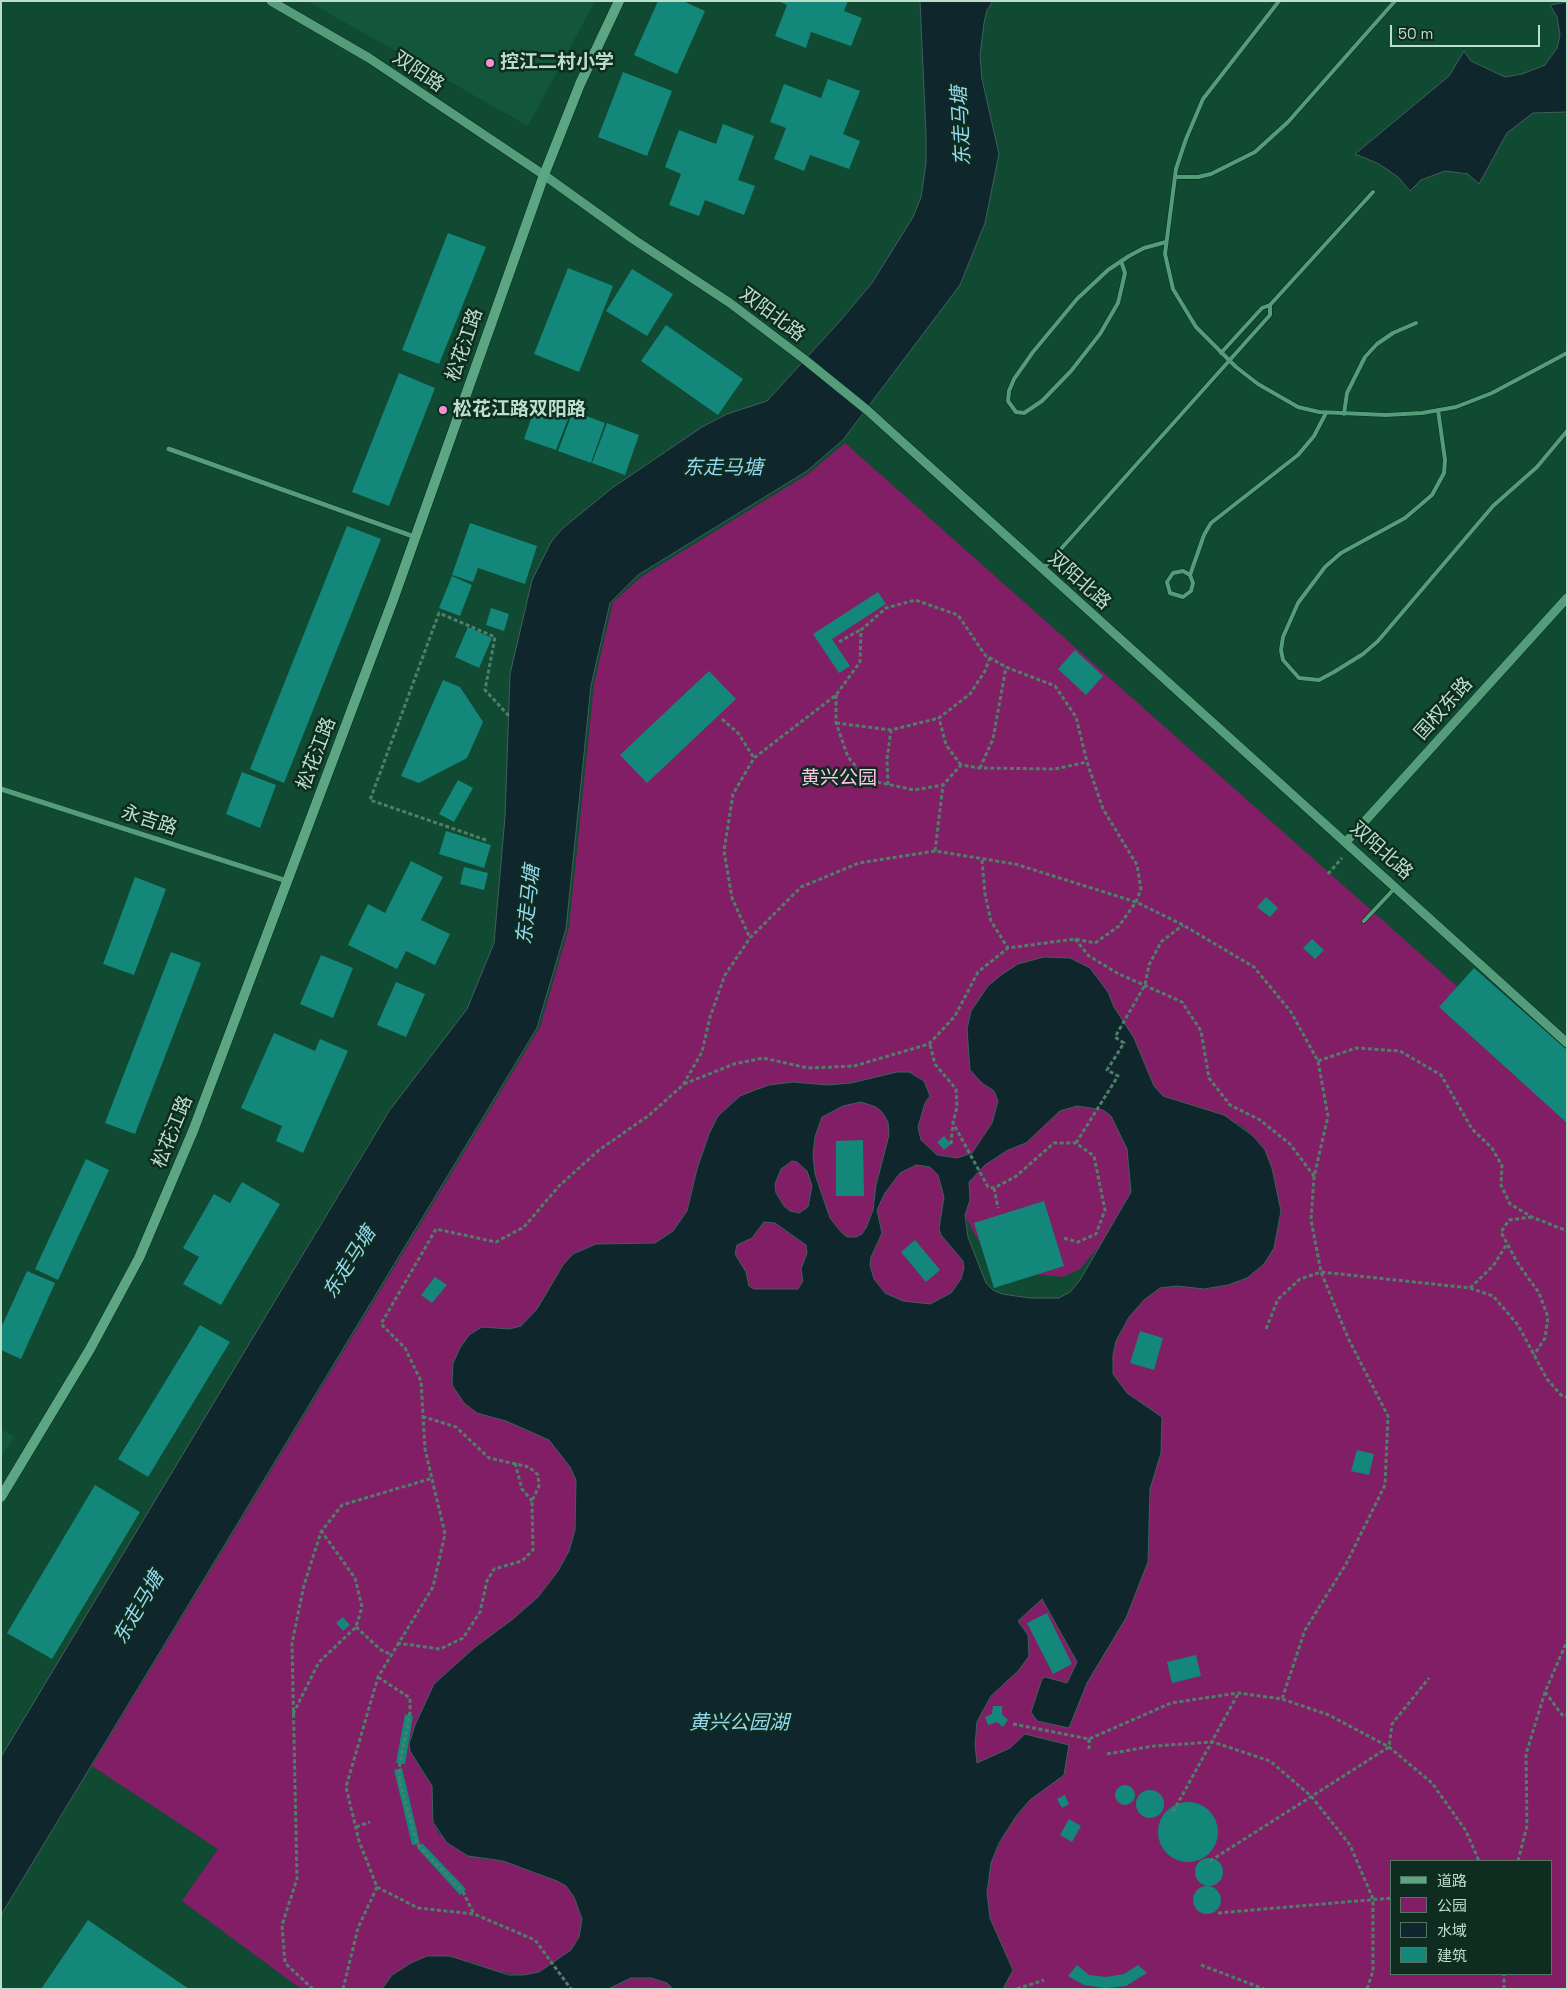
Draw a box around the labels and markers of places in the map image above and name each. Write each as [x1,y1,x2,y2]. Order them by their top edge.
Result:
place label: 控江二村小学 [500,52,614,74]
marker: 控江二村小学 [484,57,496,69]
place label: 松花江路双阳路 [453,399,586,421]
marker: 松花江路双阳路 [437,404,449,416]

